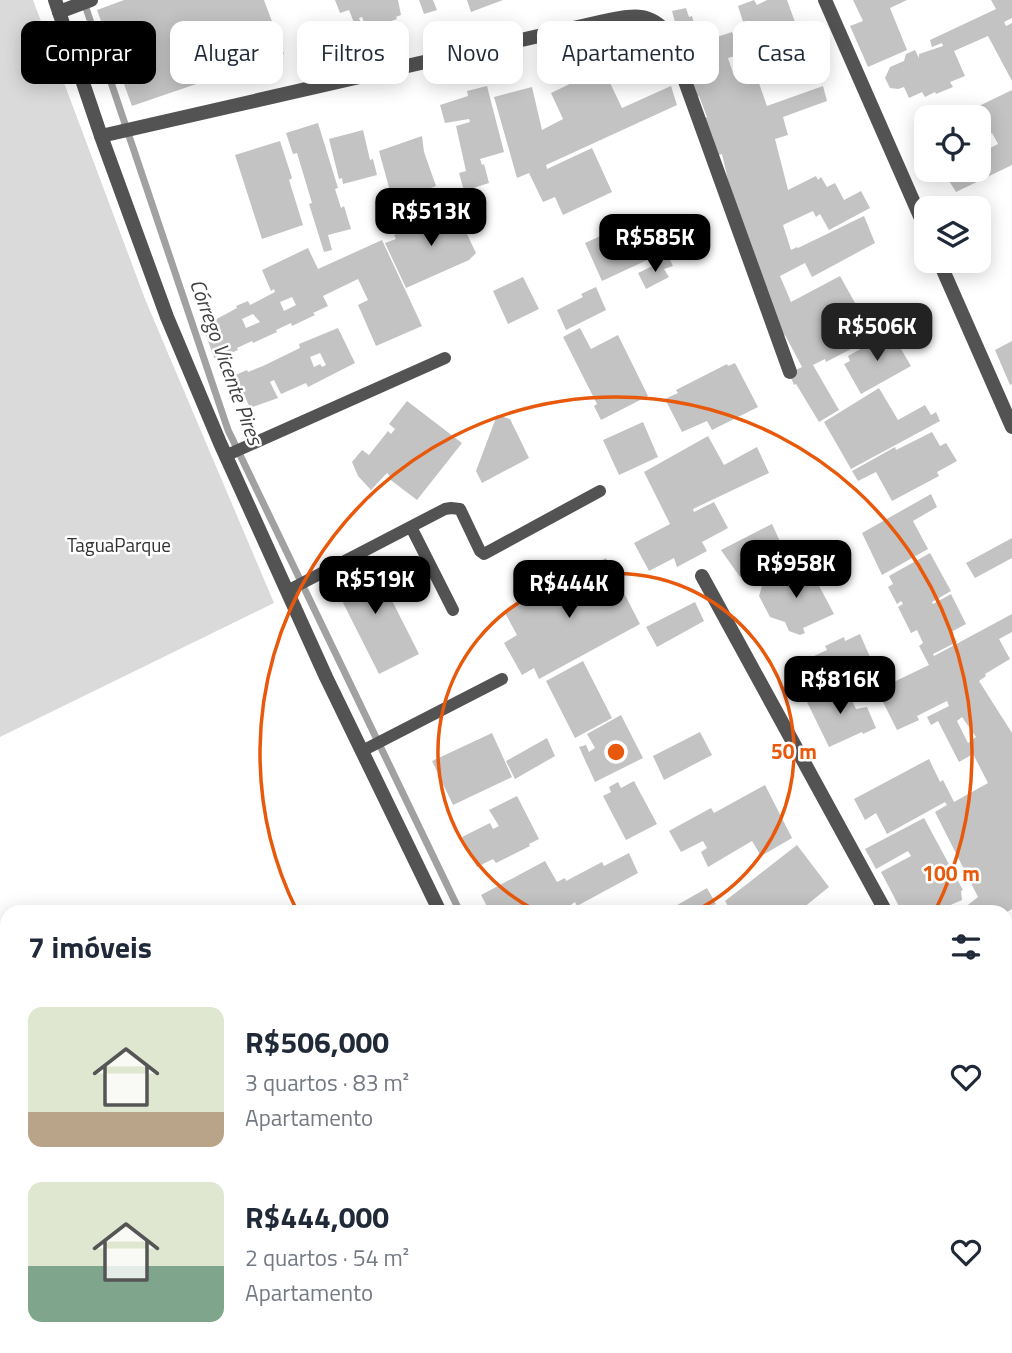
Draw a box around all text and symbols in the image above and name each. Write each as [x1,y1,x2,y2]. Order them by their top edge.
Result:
chip: Comprar [21,21,156,84]
chip: Alugar [170,21,283,84]
chip: Filtros [297,21,409,84]
chip: Novo [423,21,523,84]
chip: Apartamento [537,21,719,84]
chip: Casa [733,21,830,84]
map controls [914,105,991,273]
button: locate [914,105,991,182]
pin: R$513K [374,188,488,248]
text: R$513K [391,193,471,228]
button: layers [914,196,991,273]
pin: R$585K [598,215,712,274]
text: R$585K [615,219,695,254]
water label: Córrego Vicente Pires [182,274,272,451]
pin: R$506K [820,304,934,363]
text: R$506K [837,308,917,343]
park label: TaguaParque [67,530,171,559]
pin: R$958K [739,540,853,600]
text: R$958K [756,545,836,580]
pin: R$519K [318,556,432,616]
pin: R$444K [512,560,626,620]
text: R$519K [335,561,415,596]
text: R$444K [529,565,609,600]
pin: R$816K [783,656,897,716]
text: R$816K [800,661,880,696]
text: 50 m [771,735,817,767]
centre of rings [604,740,628,764]
text: 100 m [922,857,980,889]
text: 7 imóveis [28,924,152,970]
icon: filters [947,928,985,966]
text: R$506,000 [245,1019,389,1065]
icon: home [84,1035,168,1119]
icon: heart [947,1058,985,1096]
text: 3 quartos · 83 m² [245,1065,409,1100]
text: Apartamento [245,1100,373,1135]
text: R$444,000 [245,1194,389,1240]
icon: home [84,1210,168,1294]
icon: heart [947,1233,985,1271]
text: 2 quartos · 54 m² [245,1240,409,1275]
text: Apartamento [245,1275,373,1310]

